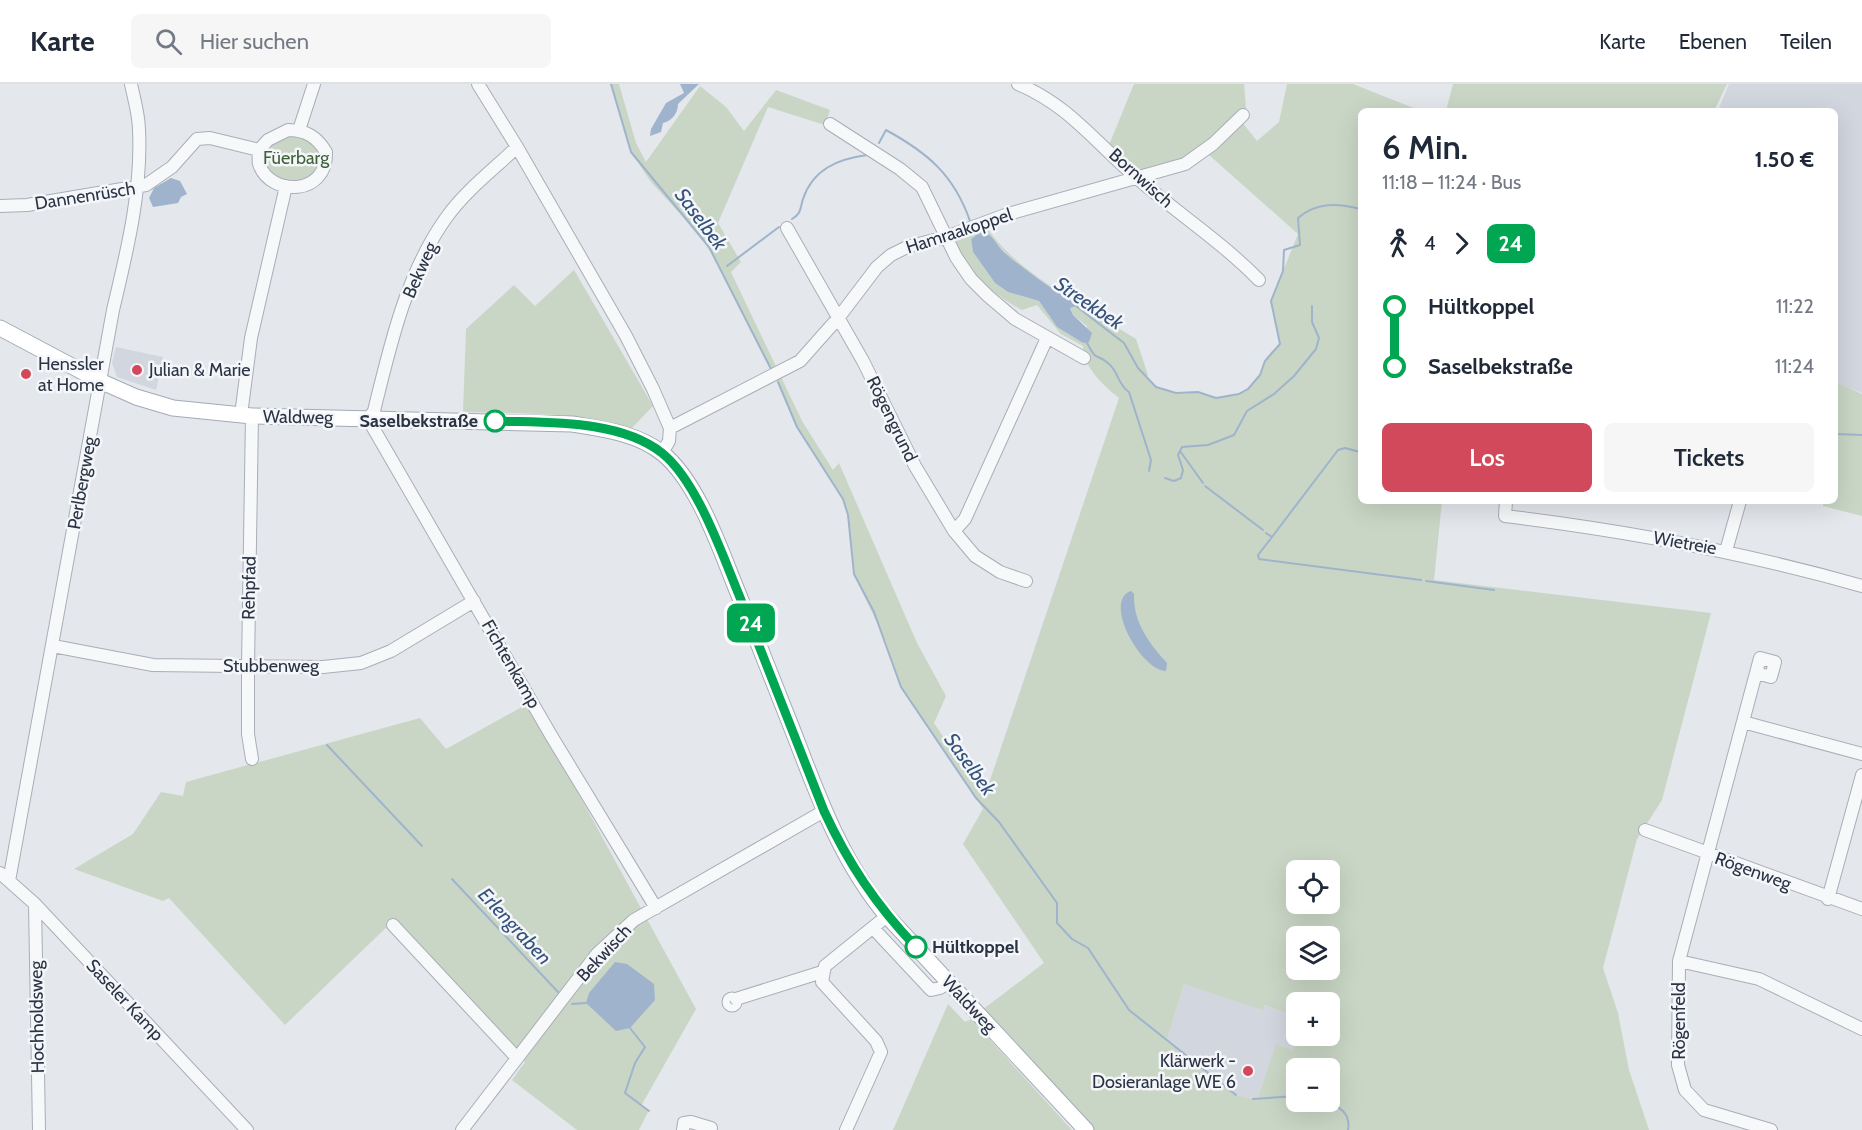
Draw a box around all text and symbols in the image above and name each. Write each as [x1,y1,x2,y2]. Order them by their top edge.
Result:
search box [131,14,551,68]
text: Karte [30,24,95,58]
icon: search [152,25,185,58]
text: Hier suchen [200,28,309,55]
text: Karte [1599,29,1646,54]
text: Ebenen [1679,29,1747,54]
text: Teilen [1780,29,1832,54]
text: 6 Min. [1382,127,1468,167]
street label: Bornwisch [1104,144,1178,212]
text: 1.50 € [1755,146,1814,173]
park label: Füerbarg [263,147,330,169]
text: 11:18 – 11:24 · Bus [1382,170,1521,194]
street label: Dannenrüsch [33,177,137,215]
water label: Saselbek [670,183,733,256]
street label: Hamraakoppel [903,203,1016,259]
icon: walk [1382,227,1415,260]
icon: forward [1445,227,1478,260]
text: 4 [1424,231,1436,255]
text: 24 [1499,231,1523,256]
street label: Bekweg [398,238,443,302]
water label: Streekbek [1050,271,1129,335]
text: Hültkoppel [1428,293,1534,320]
text: 11:22 [1776,294,1814,318]
place label: Henssler at Home [38,353,104,396]
text: Saselbekstraße [1428,353,1573,380]
text: 11:24 [1775,354,1814,378]
place label: Julian & Marie [148,359,251,381]
marker: Julian & Marie [130,363,144,377]
marker: Henssler at Home [19,367,33,381]
street label: Rögengrund [862,372,922,466]
street label: Waldweg [263,405,334,429]
place label: Saselbekstraße [360,410,478,432]
marker: Saselbekstraße [484,410,506,432]
button: Los [1382,423,1592,492]
button: Tickets [1604,423,1814,492]
street label: Perlbergweg [63,434,101,531]
street label: Wietreie [1652,527,1718,559]
street label: Rehpfad [237,556,261,620]
line badge: 24 [724,604,778,642]
text: 24 [739,611,763,636]
street label: Fichtenkamp [477,616,545,712]
street label: Stubbenweg [223,655,320,677]
water label: Saselbek [939,728,1002,801]
street label: Rögenweg [1712,847,1795,895]
map controls [1286,860,1340,1112]
button: locate [1286,860,1340,914]
water label: Erlengraben [473,883,557,969]
street label: Bekwisch [572,920,636,986]
button: layers [1286,926,1340,980]
marker: Hültkoppel [905,936,927,958]
place label: Hültkoppel [932,936,1019,958]
street label: Saseler Kamp [82,955,168,1045]
street label: Hochholdsweg [25,959,49,1074]
street label: Waldweg [937,971,1002,1038]
street label: Rögenfeld [1668,982,1690,1060]
button: + [1286,992,1340,1046]
place label: Klärwerk - Dosieranlage WE 6 [1092,1050,1236,1093]
button: − [1286,1058,1340,1112]
marker: Klärwerk - Dosieranlage WE 6 [1241,1064,1255,1078]

